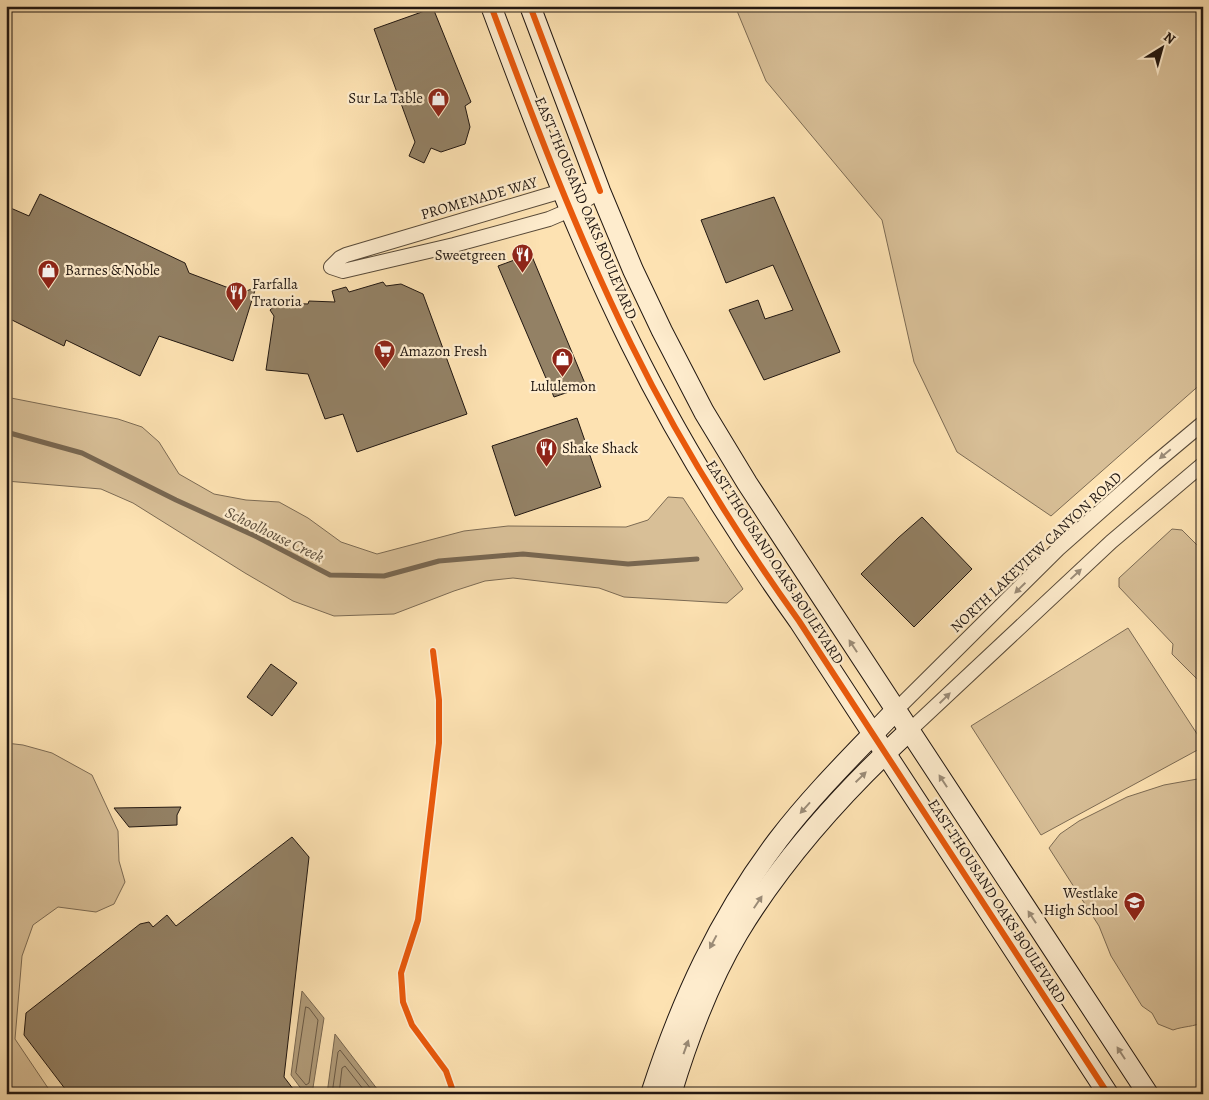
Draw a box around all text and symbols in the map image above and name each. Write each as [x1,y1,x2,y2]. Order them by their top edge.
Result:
north arrow [1136,22,1186,72]
text: N [1160,27,1179,49]
shop icon: Sur La Table [427,86,451,117]
place label: Sur La Table [348,88,423,108]
street label: EAST THOUSAND OAKS BOULEVARD [530,94,642,322]
street label: PROMENADE WAY [418,172,541,224]
restaurant icon: Sweetgreen [510,243,534,274]
place label: Sweetgreen [435,245,506,265]
shop icon: Barnes & Noble [37,258,61,289]
place label: Barnes & Noble [65,260,160,280]
place label: Farfalla Tratoria [252,274,302,311]
restaurant icon: Farfalla Tratoria [224,281,248,312]
supermarket icon: Amazon Fresh [372,339,396,370]
place label: Amazon Fresh [399,341,487,361]
shop icon: Lululemon [551,346,575,377]
place label: Lululemon [530,376,596,396]
restaurant icon: Shake Shack [534,436,558,467]
place label: Shake Shack [562,438,639,458]
one-way arrow [1159,449,1172,460]
street label: EAST THOUSAND OAKS BOULEVARD [701,456,849,668]
street label: NORTH LAKEVIEW CANYON ROAD [946,467,1126,637]
water label: Schoolhouse Creek [221,501,328,568]
one-way arrow [1070,568,1082,580]
one-way arrow [1014,582,1026,594]
one-way arrow [849,639,858,652]
one-way arrow [939,692,951,704]
one-way arrow [855,771,867,783]
one-way arrow [938,775,948,788]
street label: EAST THOUSAND OAKS BOULEVARD [923,795,1071,1007]
one-way arrow [799,802,810,815]
place label: Westlake High School [1043,883,1118,920]
school or university icon: Westlake High School [1122,890,1146,921]
one-way arrow [753,896,763,909]
one-way arrow [1027,911,1037,924]
one-way arrow [709,934,717,949]
one-way arrow [683,1040,690,1055]
one-way arrow [1117,1046,1126,1060]

